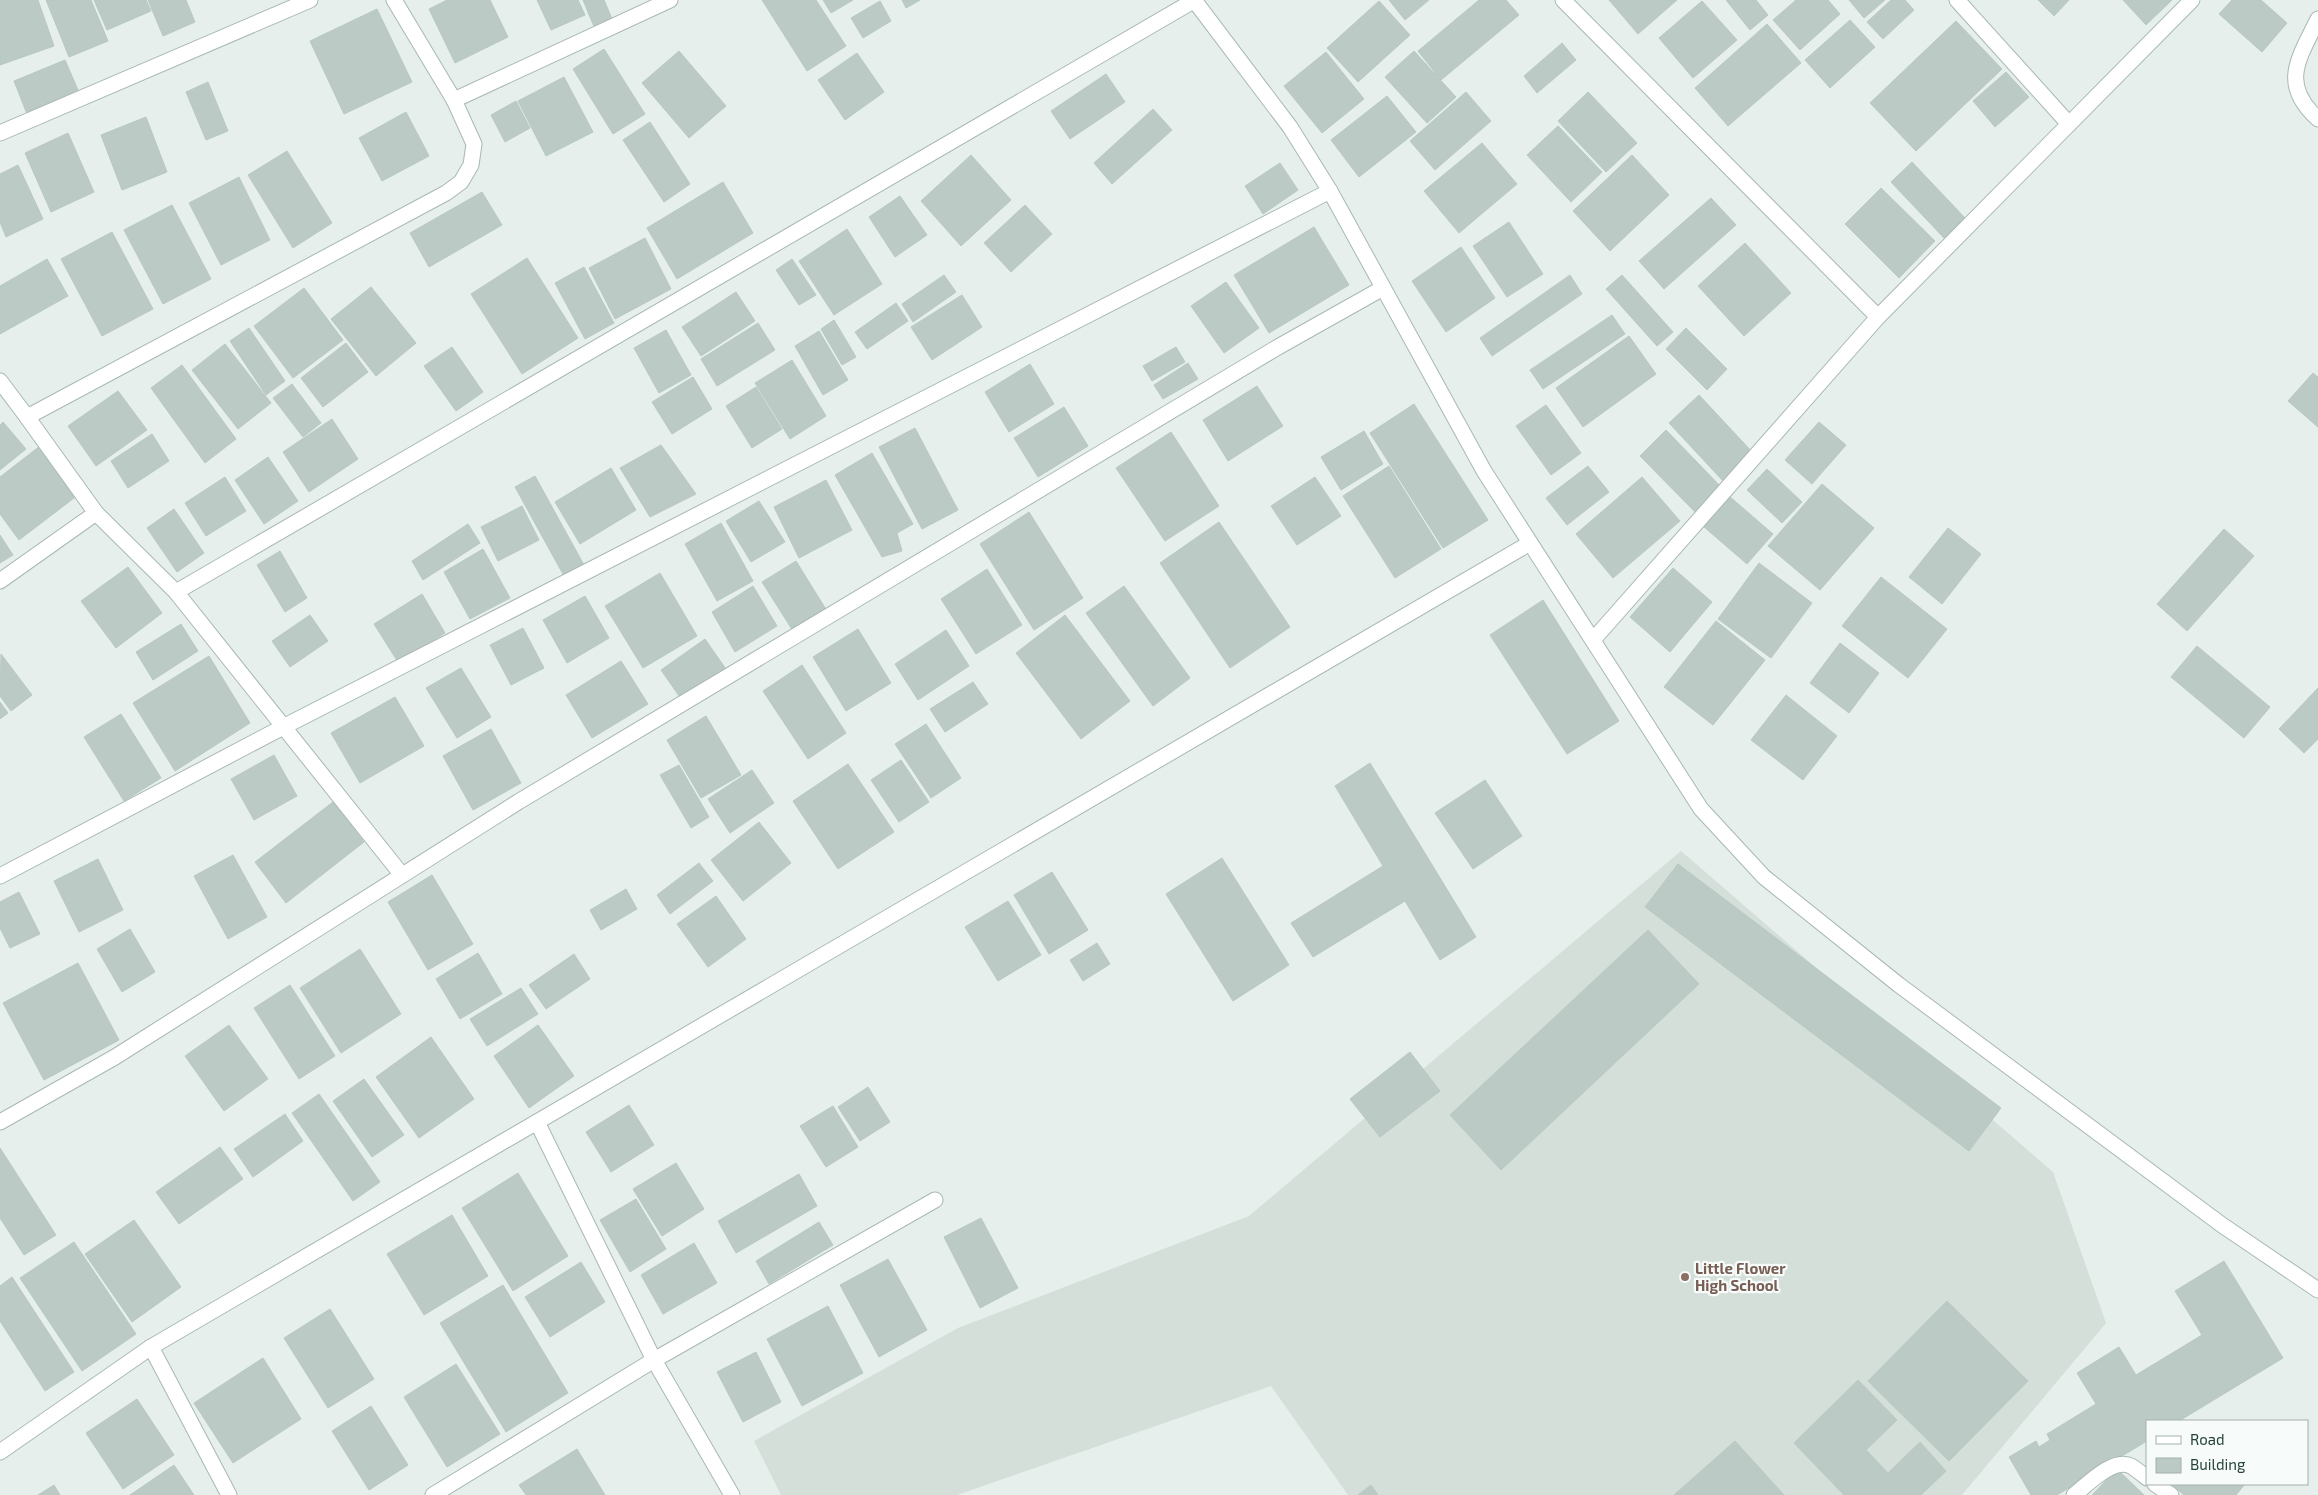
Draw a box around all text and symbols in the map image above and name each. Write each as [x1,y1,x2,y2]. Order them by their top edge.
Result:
place label: Little Flower High School [1695,1259,1786,1294]
marker: Little Flower High School [1679,1271,1691,1283]
legend [2146,1420,2308,1485]
text: Road [2190,1430,2225,1448]
text: Building [2190,1455,2246,1473]

